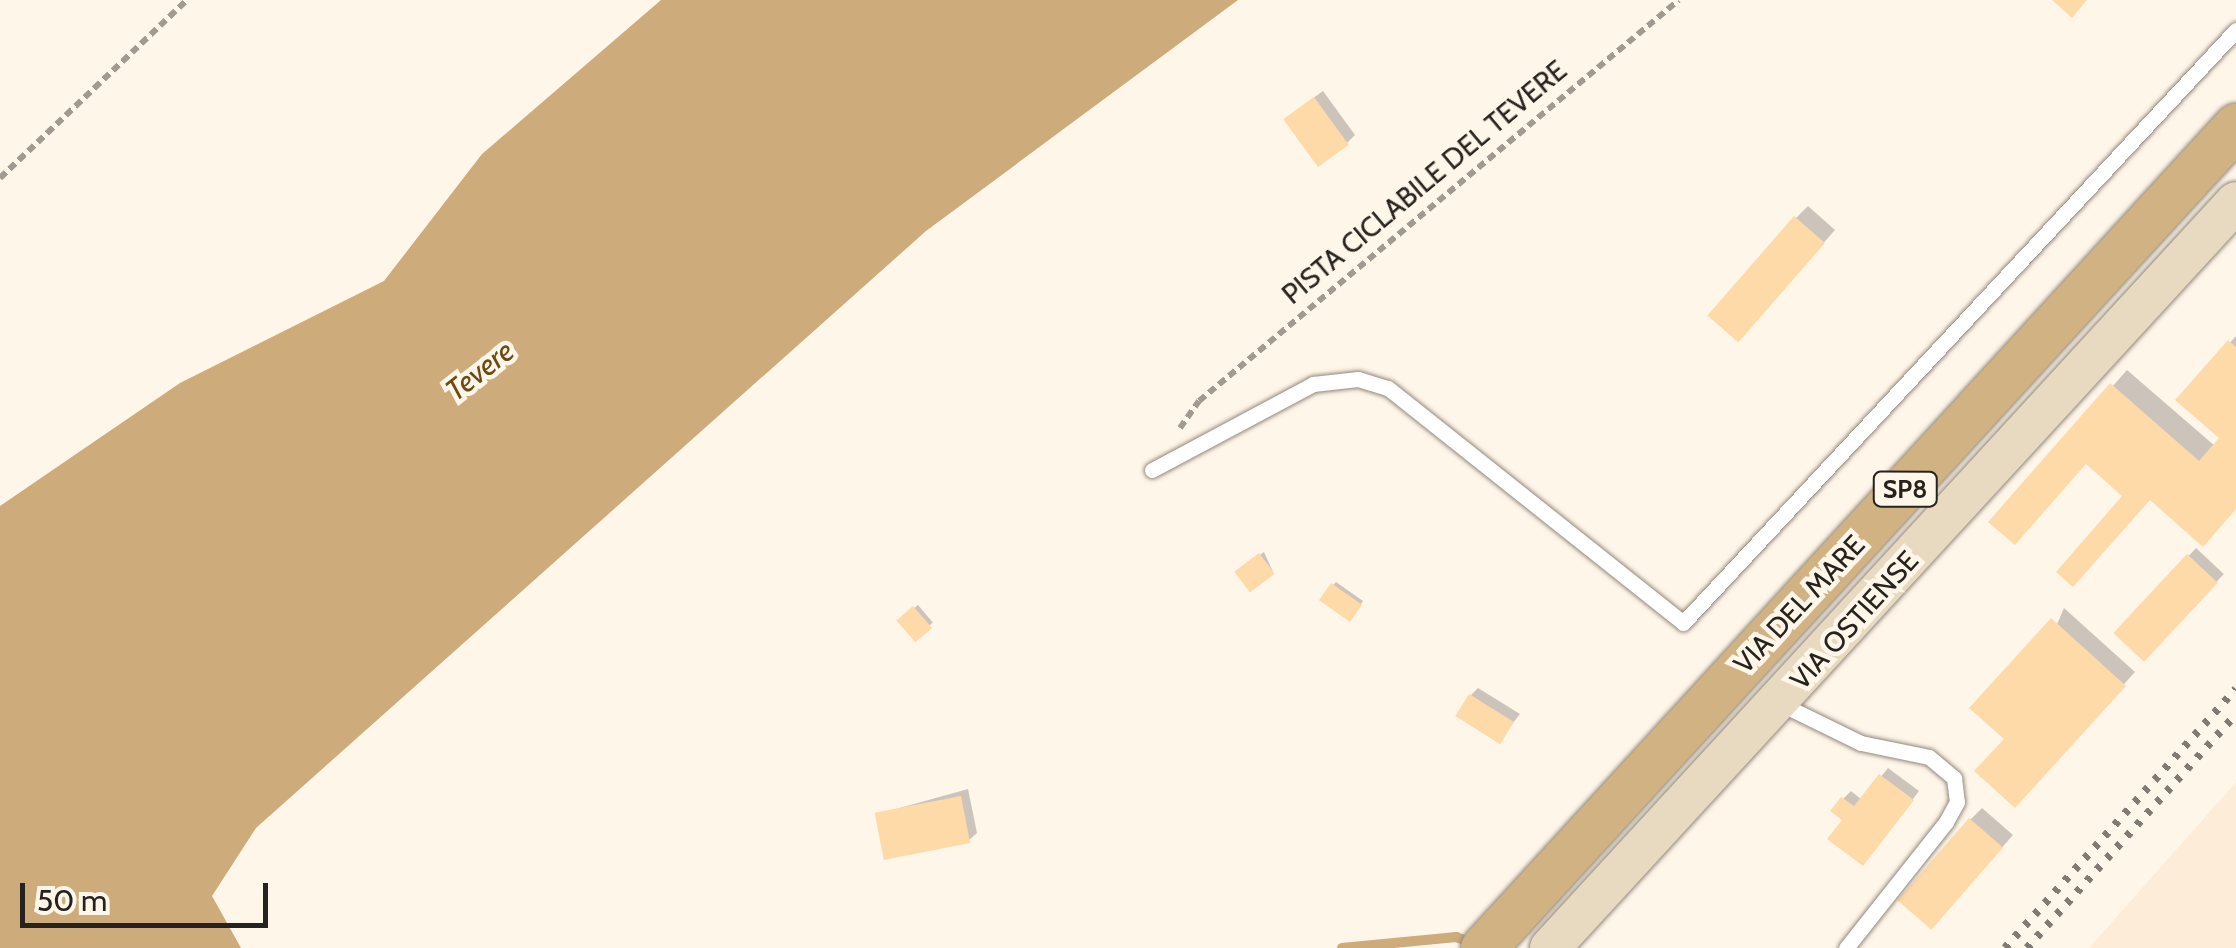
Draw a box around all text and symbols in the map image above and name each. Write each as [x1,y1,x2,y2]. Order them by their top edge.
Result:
street label: PISTA CICLABILE DEL TEVERE [1275,53,1573,311]
water label: Tevere [439,333,521,409]
road number: SP8 [1872,469,1938,509]
street label: VIA DEL MARE [1727,528,1871,680]
street label: VIA OSTIENSE [1783,544,1925,696]
scale bar [25,863,272,925]
text: 50 m [37,882,107,919]

